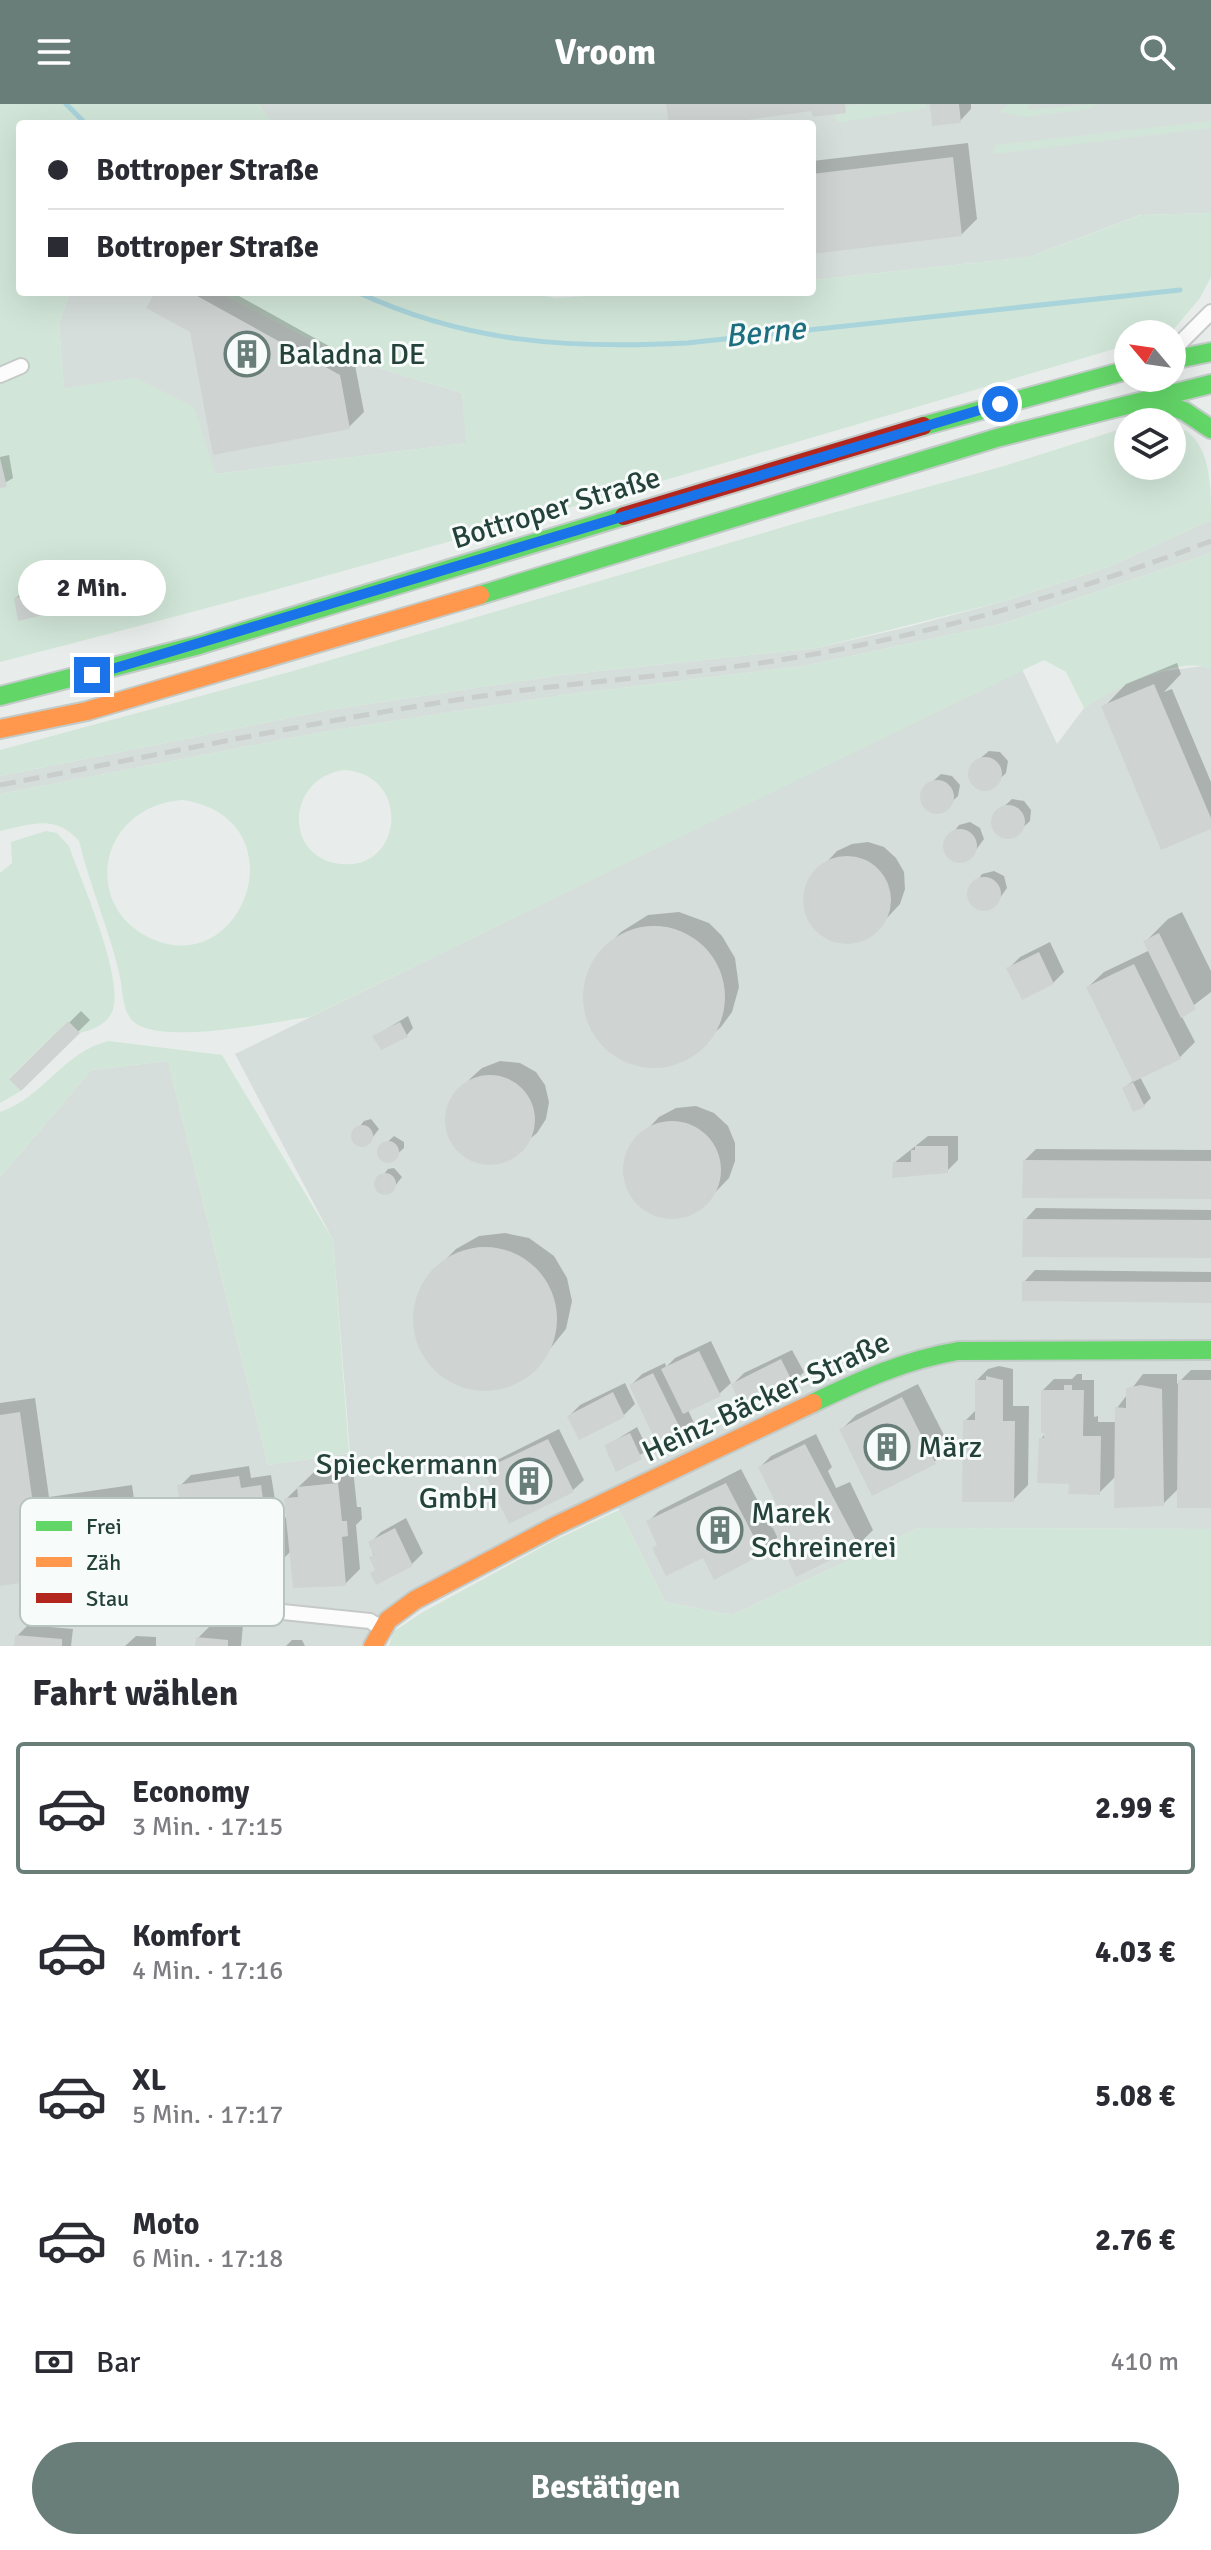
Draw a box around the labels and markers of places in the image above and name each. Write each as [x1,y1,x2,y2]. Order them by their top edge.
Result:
building icon: Baladna DE [223,330,271,378]
place label: Baladna DE [278,336,426,373]
building icon: März [863,1423,911,1471]
place label: März [918,1429,982,1466]
place label: Spieckermann GmbH [316,1446,498,1517]
building icon: Spieckermann GmbH [505,1457,553,1505]
place label: Marek Schreinerei [751,1495,897,1566]
building icon: Marek Schreinerei [696,1506,744,1554]

